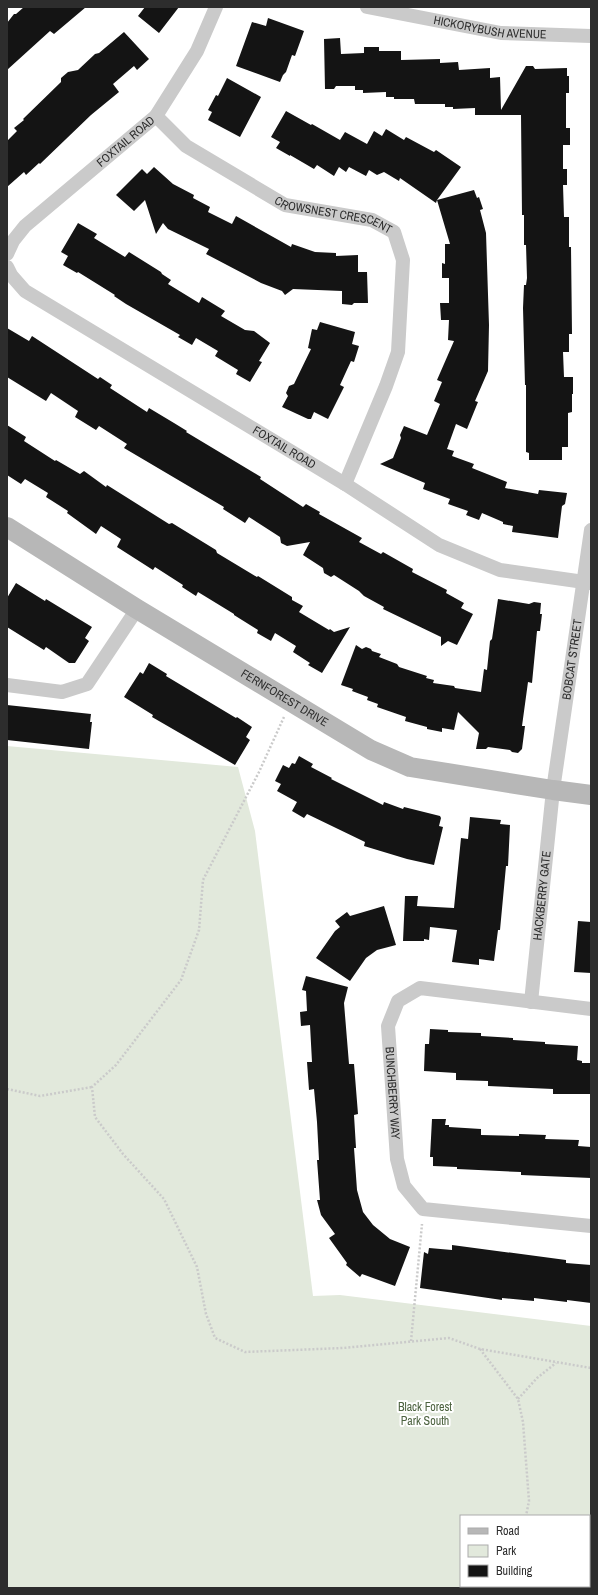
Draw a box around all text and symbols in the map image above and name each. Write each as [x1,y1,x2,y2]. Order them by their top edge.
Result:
street label: HICKORYBUSH AVENUE [432,12,547,43]
street label: FOXTAIL ROAD [93,112,158,170]
street label: CROWSNEST CRESCENT [271,192,395,237]
street label: FOXTAIL ROAD [250,422,319,473]
street label: BOBCAT STREET [558,618,586,701]
street label: FERNFOREST DRIVE [238,665,331,730]
street label: HACKBERRY GATE [529,850,555,941]
street label: BUNCHBERRY WAY [381,1046,404,1140]
park label: Black Forest Park South [398,1399,452,1429]
legend [460,1515,590,1587]
text: Road [496,1523,520,1539]
text: Park [496,1543,516,1559]
text: Building [496,1563,533,1579]

